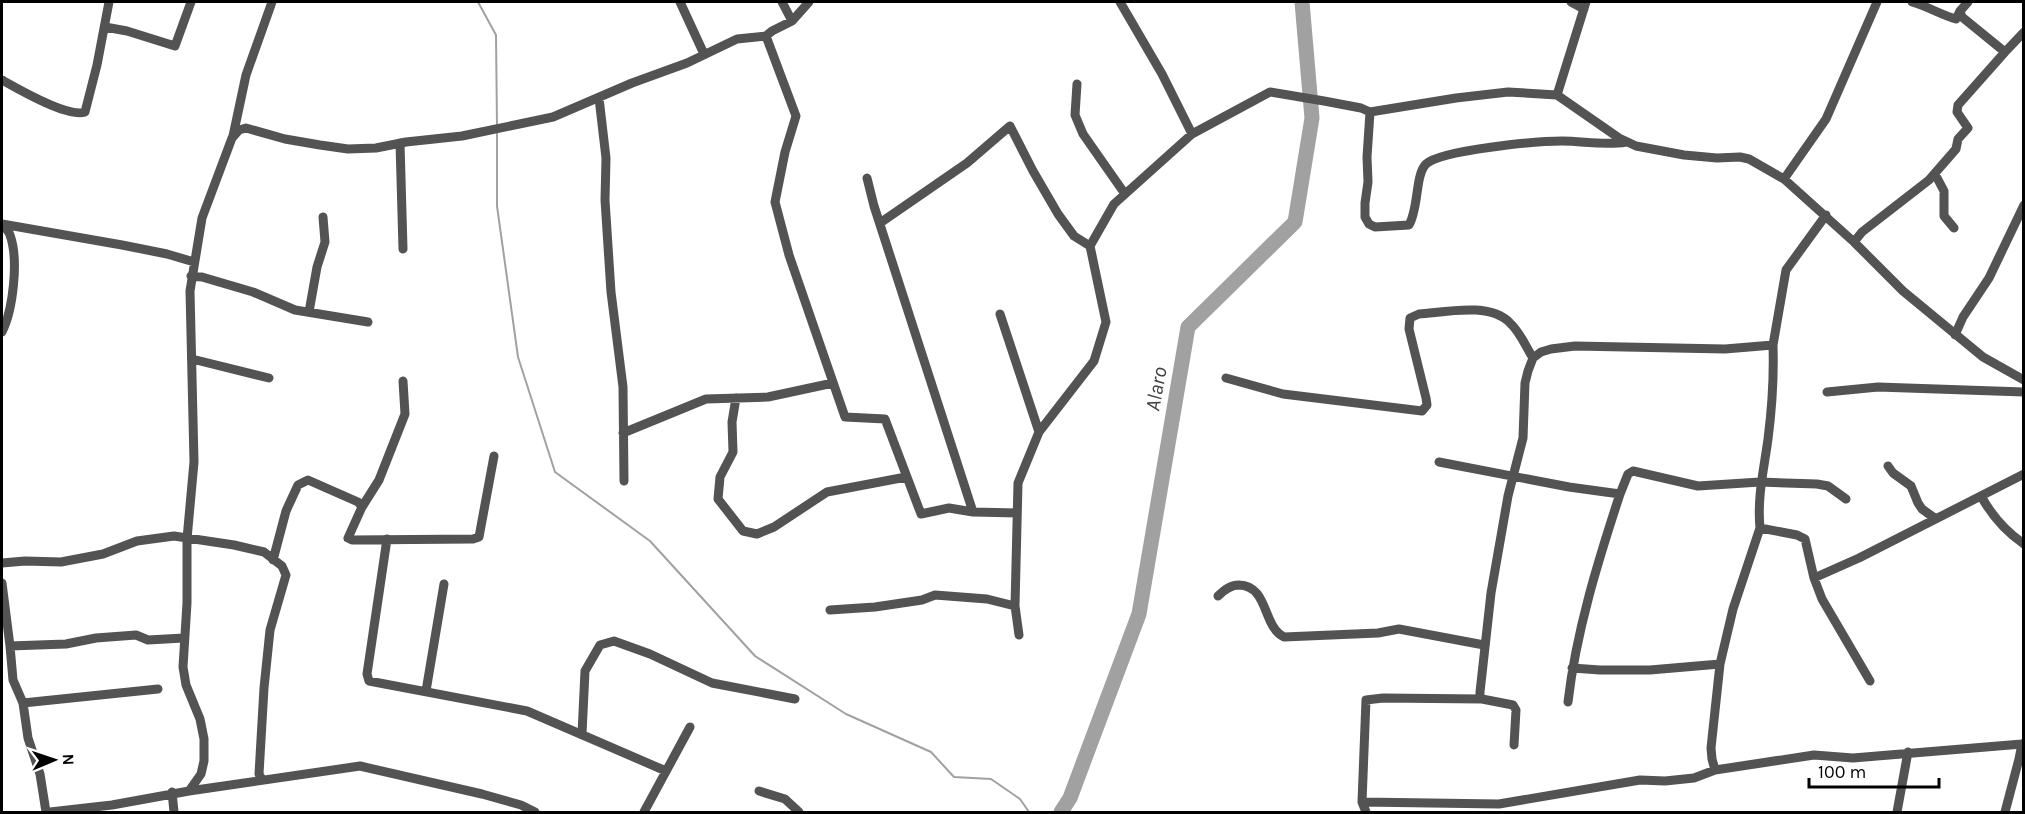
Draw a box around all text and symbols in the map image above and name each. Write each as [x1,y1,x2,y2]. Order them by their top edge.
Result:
water label: Alaro [1140,364,1172,413]
north arrow [24,730,84,790]
scale bar [1809,751,1940,789]
text: N [59,753,78,766]
text: 100 m [1818,761,1866,783]

